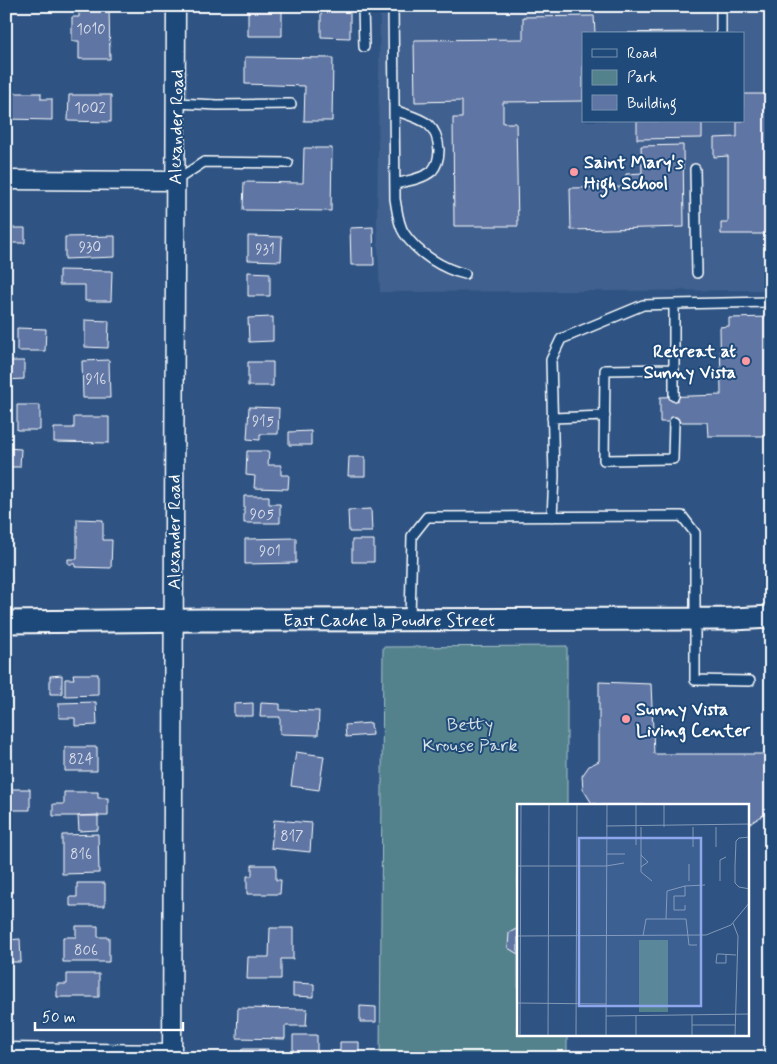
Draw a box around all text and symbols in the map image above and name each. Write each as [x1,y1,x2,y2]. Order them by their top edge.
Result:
house number: 1010 [76,20,106,40]
legend [582,32,744,122]
text: Road [627,44,657,64]
text: Park [627,68,657,88]
street label: Alexander Road [164,69,190,185]
text: Building [627,94,677,115]
house number: 1002 [74,99,106,119]
place label: Saint Mary's High School [584,151,683,198]
marker: Saint Mary's High School [568,166,580,178]
house number: 930 [79,238,101,258]
house number: 931 [255,240,275,260]
place label: Retreat at Sunny Vista [644,340,736,385]
marker: Retreat at Sunny Vista [740,355,752,367]
house number: 916 [86,370,106,390]
house number: 915 [252,412,274,432]
street label: Alexander Road [163,474,187,590]
house number: 905 [250,505,274,525]
house number: 901 [259,542,281,562]
street label: East Cache la Poudre Street [283,609,495,633]
place label: Sunny Vista Living Center [636,698,751,743]
park label: Betty Krouse Park [422,713,518,758]
marker: Sunny Vista Living Center [620,713,632,725]
house number: 824 [68,750,94,770]
inset map [517,804,750,1036]
house number: 817 [280,827,304,847]
house number: 816 [70,845,92,865]
house number: 806 [74,941,98,961]
scale bar [35,999,182,1031]
text: 50 m [42,1008,76,1028]

